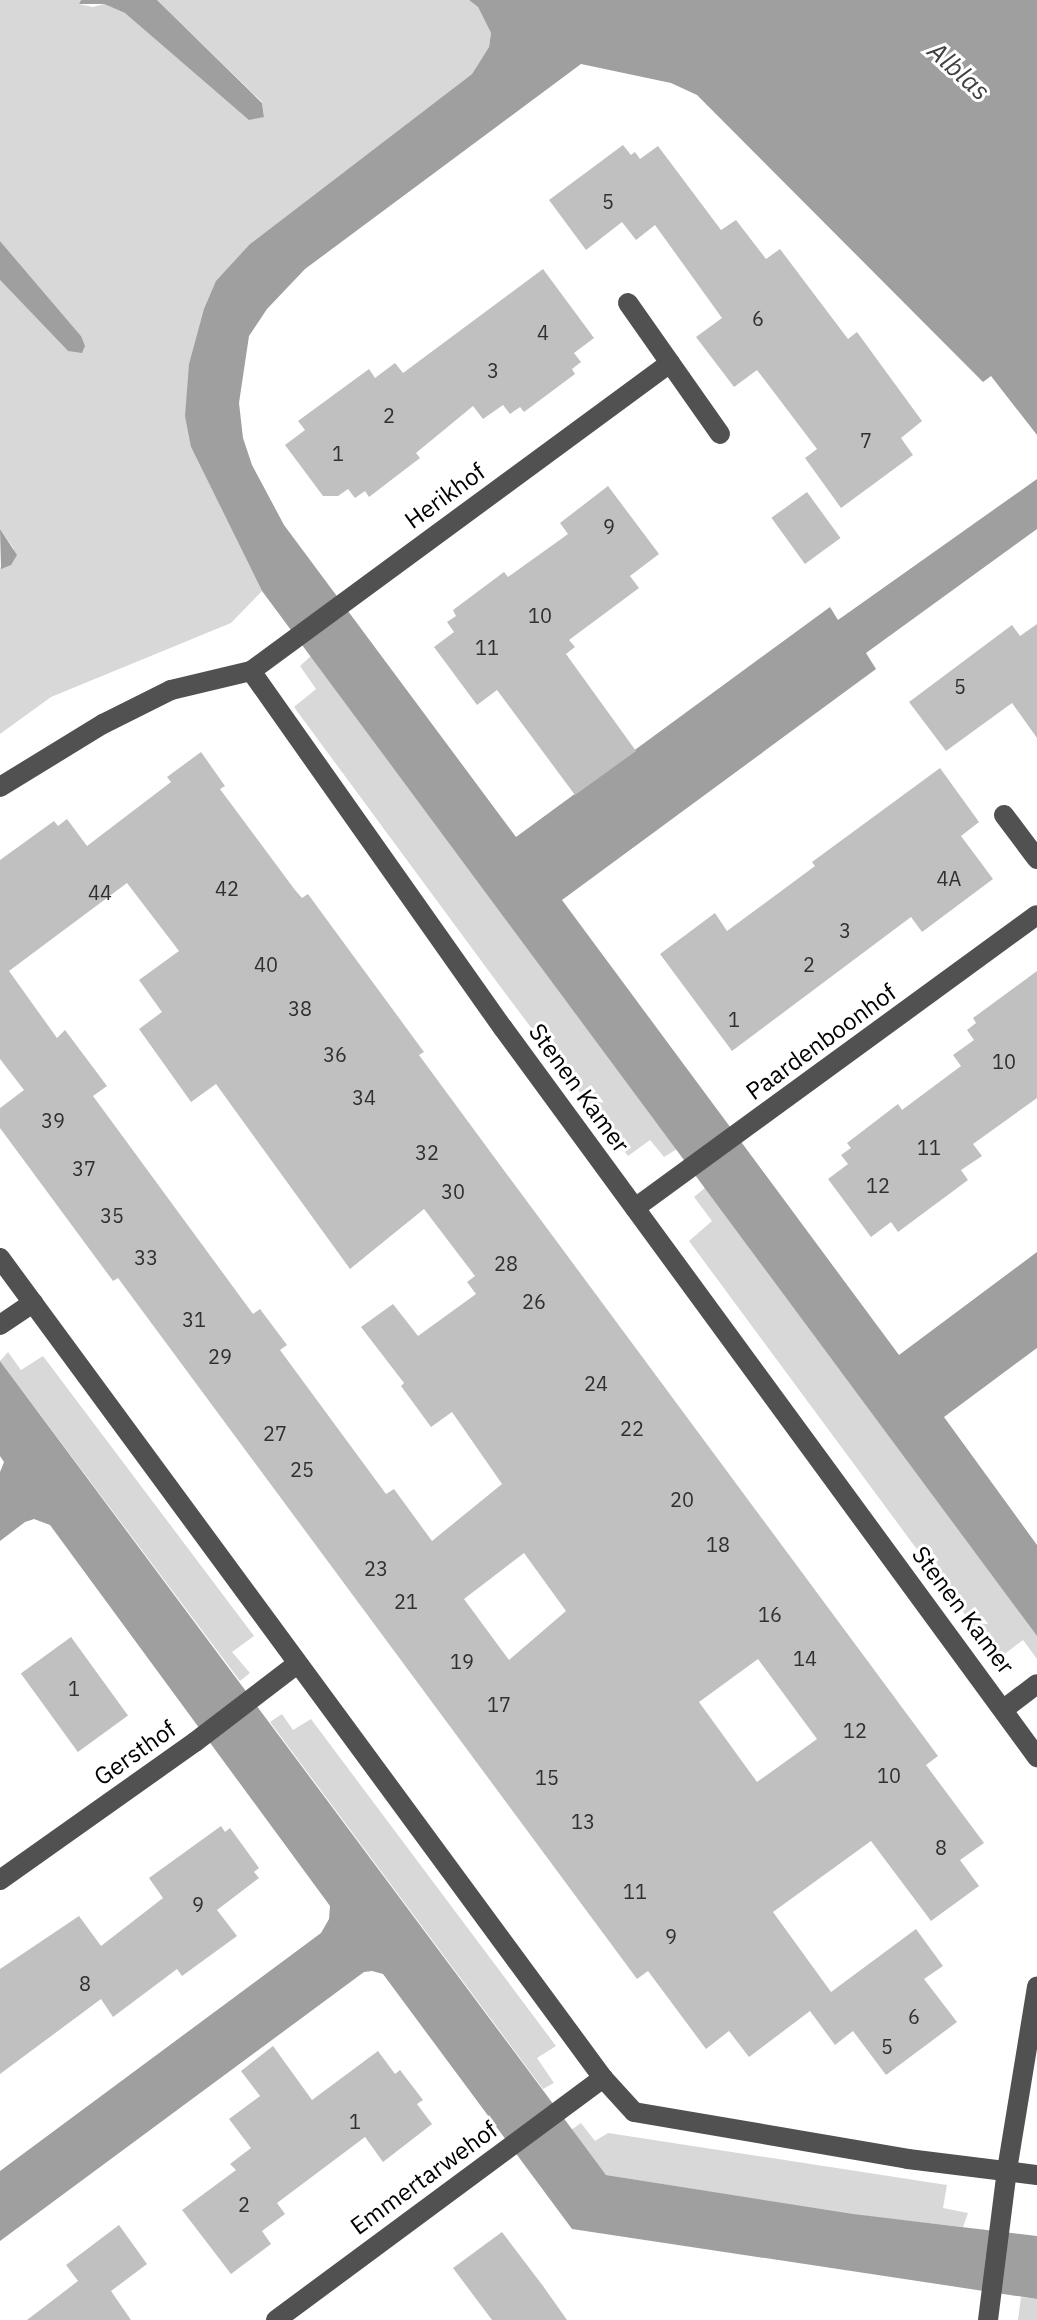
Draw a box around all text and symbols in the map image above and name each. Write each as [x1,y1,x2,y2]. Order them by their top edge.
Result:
water label: Alblas [922,35,996,107]
house number: 5 [602,189,614,213]
house number: 6 [752,306,764,330]
house number: 4 [537,320,549,344]
house number: 3 [487,358,499,382]
house number: 2 [383,403,395,427]
house number: 7 [860,428,872,452]
house number: 1 [332,441,344,465]
street label: Herikhof [399,457,491,535]
house number: 9 [603,514,615,538]
house number: 10 [528,603,552,627]
house number: 11 [475,635,499,659]
house number: 5 [954,674,966,698]
house number: 4A [937,866,961,890]
house number: 42 [215,876,239,900]
house number: 44 [88,880,112,904]
house number: 3 [839,918,851,942]
house number: 40 [254,952,278,976]
house number: 2 [803,952,815,976]
street label: Paardenboonhof [740,978,902,1106]
house number: 38 [288,996,312,1020]
house number: 1 [728,1007,740,1031]
street label: Stenen Kamer [523,1018,635,1158]
house number: 36 [323,1042,347,1066]
house number: 10 [992,1049,1016,1073]
house number: 34 [352,1085,376,1109]
house number: 39 [41,1108,65,1132]
house number: 11 [917,1135,941,1159]
house number: 32 [415,1140,439,1164]
house number: 37 [72,1156,96,1180]
house number: 12 [866,1173,890,1197]
house number: 30 [441,1179,465,1203]
house number: 35 [100,1203,124,1227]
house number: 33 [134,1245,158,1269]
house number: 28 [494,1251,518,1275]
house number: 26 [522,1289,546,1313]
house number: 31 [182,1307,206,1331]
house number: 29 [208,1344,232,1368]
house number: 24 [584,1371,608,1395]
house number: 22 [620,1416,644,1440]
house number: 27 [263,1421,287,1445]
house number: 25 [290,1457,314,1481]
house number: 20 [670,1487,694,1511]
house number: 18 [706,1532,730,1556]
street label: Stenen Kamer [906,1541,1020,1679]
house number: 23 [364,1556,388,1580]
house number: 21 [394,1589,418,1613]
house number: 16 [758,1602,782,1626]
house number: 14 [793,1646,817,1670]
house number: 19 [450,1649,474,1673]
house number: 1 [68,1676,80,1700]
house number: 17 [487,1692,511,1716]
street label: Gersthof [89,1714,181,1792]
house number: 12 [843,1718,867,1742]
house number: 10 [877,1763,901,1787]
house number: 15 [535,1765,559,1789]
house number: 13 [571,1809,595,1833]
house number: 8 [935,1835,947,1859]
house number: 11 [623,1879,647,1903]
house number: 9 [192,1892,204,1916]
house number: 9 [665,1924,677,1948]
house number: 8 [79,1971,91,1995]
house number: 6 [908,2004,920,2028]
house number: 5 [881,2034,893,2058]
house number: 1 [349,2109,361,2133]
street label: Emmertarwehof [345,2115,503,2241]
house number: 2 [238,2192,250,2216]

